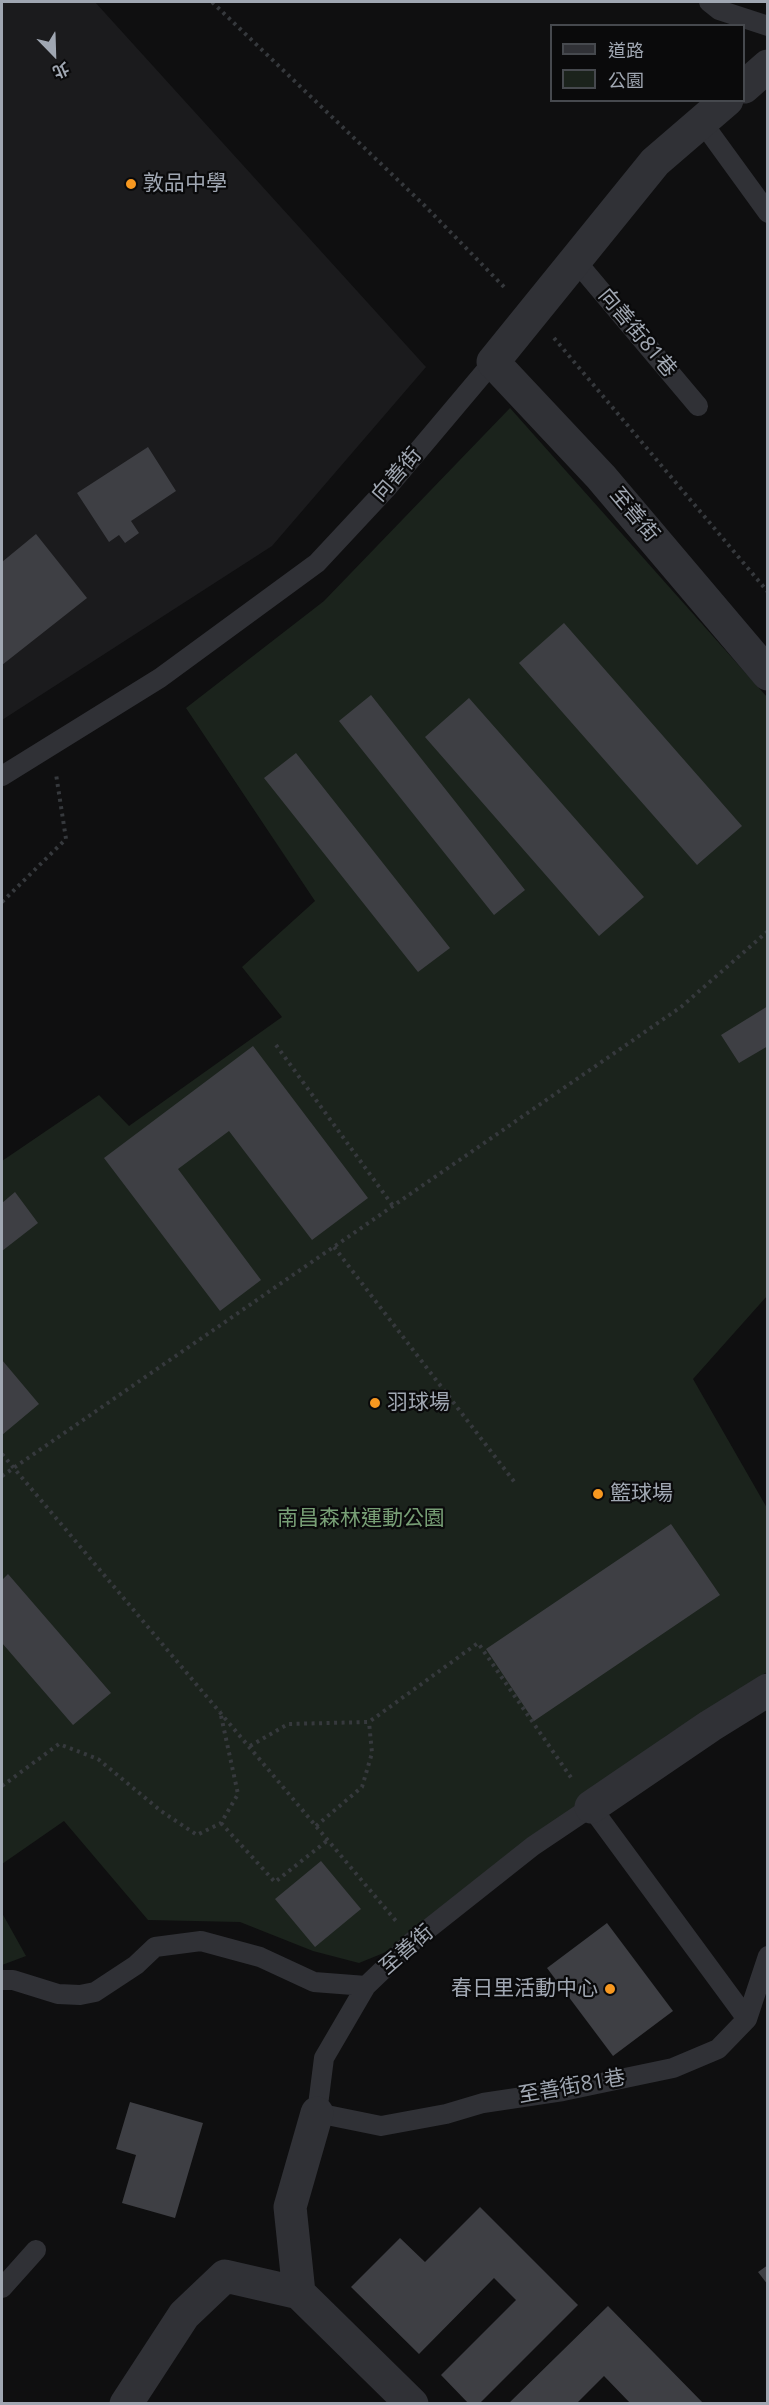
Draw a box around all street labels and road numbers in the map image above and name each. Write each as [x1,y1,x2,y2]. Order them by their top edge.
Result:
street label: 向善街81巷 [593,284,681,382]
street label: 向善街 [367,443,427,507]
street label: 至善街 [604,483,664,547]
street label: 至善街 [375,1920,439,1980]
street label: 至善街81巷 [517,2065,627,2109]

